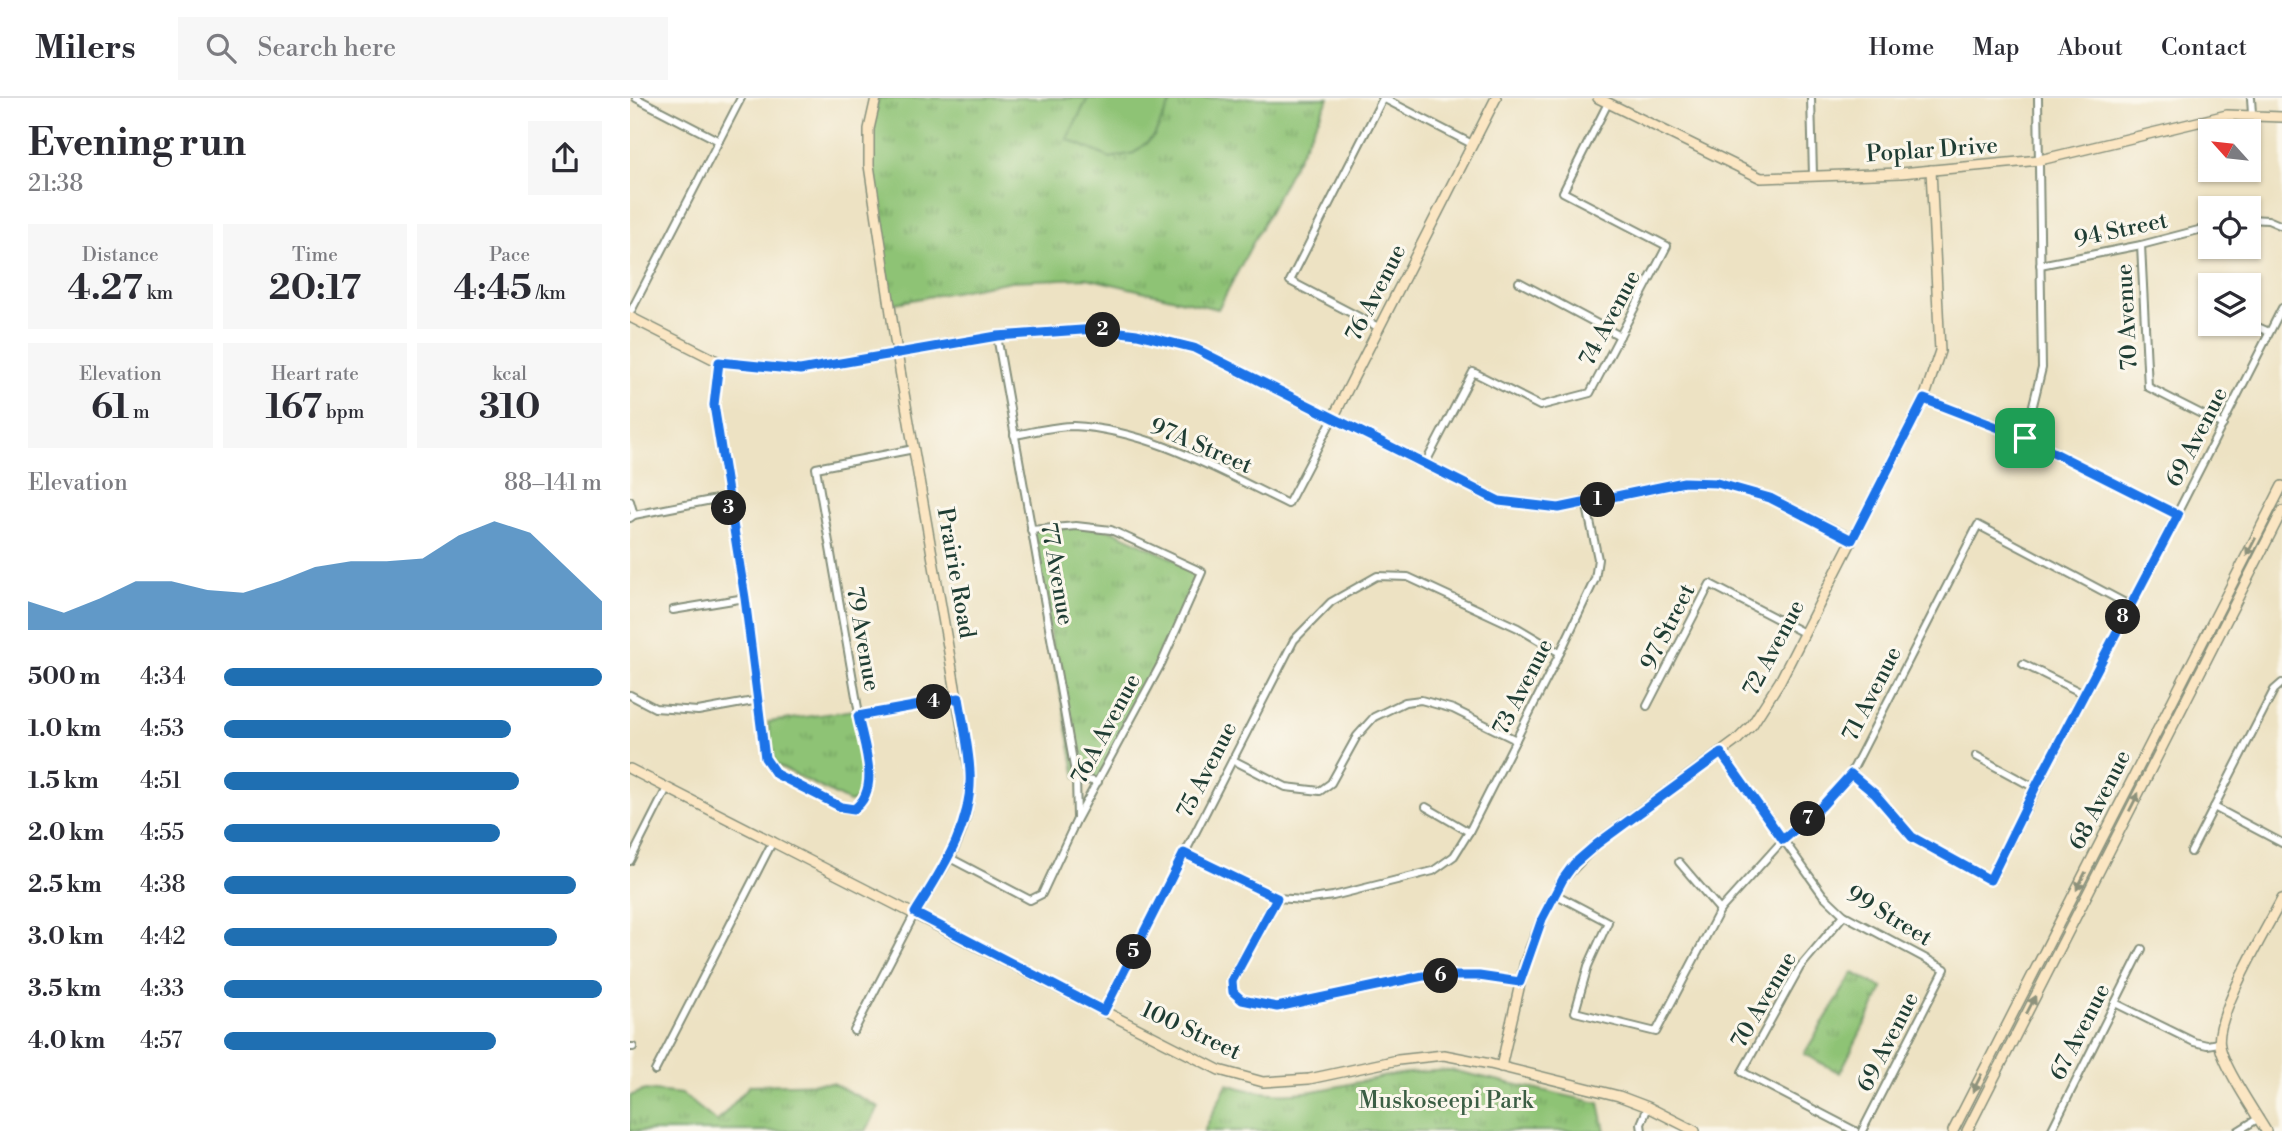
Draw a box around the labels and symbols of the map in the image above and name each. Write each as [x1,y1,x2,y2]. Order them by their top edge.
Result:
north arrow [2198,119,2261,182]
street label: Poplar Drive [1865,131,1999,169]
street label: 94 Street [2072,206,2170,254]
street label: 76 Avenue [1340,240,1412,346]
street label: 70 Avenue [2110,263,2144,371]
street label: 74 Avenue [1573,265,1647,371]
pin: 2 [1086,313,1120,348]
street label: 69 Avenue [2160,382,2234,492]
pin [1995,408,2055,468]
street label: 97A Street [1146,412,1256,480]
pin: 1 [1580,482,1616,518]
pin: 3 [712,490,746,526]
street label: Prairie Road [931,505,981,641]
street label: 77 Avenue [1034,520,1080,628]
one-way arrow [2245,537,2257,557]
street label: 97 Street [1634,579,1702,675]
street label: 79 Avenue [840,585,886,693]
street label: 72 Avenue [1737,595,1811,701]
pin: 8 [2106,600,2140,634]
street label: 73 Avenue [1487,634,1559,740]
street label: 71 Avenue [1836,642,1908,746]
street label: 76A Avenue [1065,669,1147,789]
pin: 4 [916,684,952,720]
street label: 75 Avenue [1171,717,1243,823]
street label: 68 Avenue [2063,745,2137,855]
one-way arrow [2129,792,2140,812]
pin: 7 [1790,802,1826,836]
one-way arrow [2075,871,2087,891]
street label: 99 Street [1841,880,1937,952]
pin: 5 [1116,934,1152,970]
street label: 70 Avenue [1725,947,1803,1053]
pin: 6 [1424,958,1458,994]
street label: 67 Avenue [2044,979,2116,1085]
street label: 69 Avenue [1851,987,1925,1097]
one-way arrow [2026,995,2037,1015]
street label: 100 Street [1137,996,1245,1066]
one-way arrow [1972,1073,1983,1093]
park label: Muskoseepi Park [1359,1087,1534,1115]

